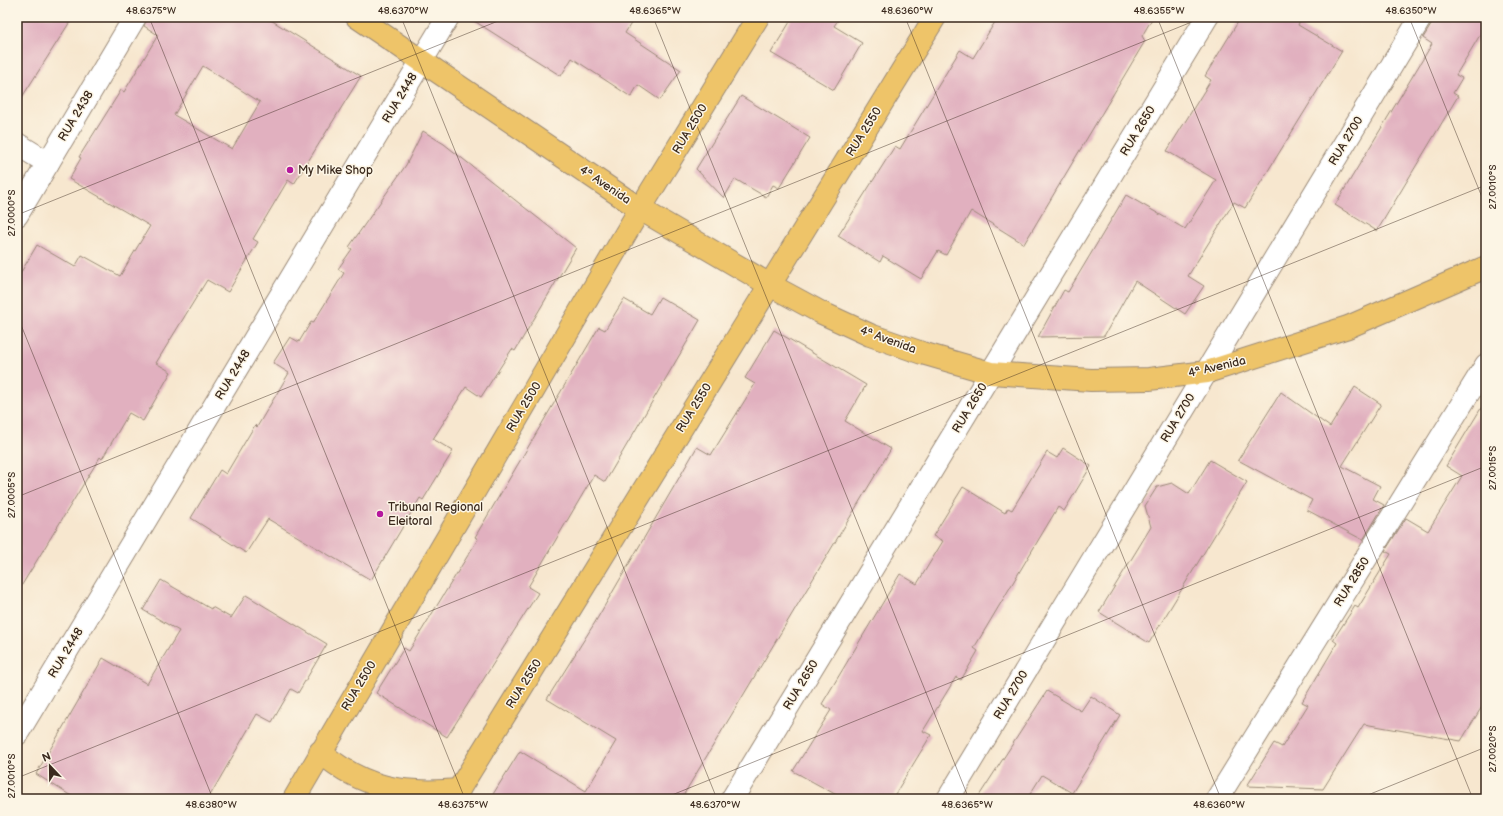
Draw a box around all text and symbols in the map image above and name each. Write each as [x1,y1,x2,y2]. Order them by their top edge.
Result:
text: 48.6375°W [126,5,176,17]
text: 48.6370°W [378,5,428,17]
text: 48.6365°W [629,5,681,17]
text: 48.6360°W [881,5,933,17]
text: 48.6355°W [1133,5,1185,17]
text: 48.6350°W [1385,5,1437,17]
street label: RUA 2448 [379,70,421,126]
street label: RUA 2438 [55,88,97,144]
street label: RUA 2500 [669,101,711,157]
street label: RUA 2650 [1117,103,1159,159]
street label: RUA 2550 [843,105,885,159]
street label: RUA 2700 [1325,114,1367,168]
street label: 4ª Avenida [577,162,634,208]
place label: My Mike Shop [298,163,373,178]
marker: My Mike Shop [285,165,295,175]
text: 27.0010°S [1487,165,1499,209]
text: 27.0000°S [6,190,18,236]
street label: 4ª Avenida [858,323,918,357]
street label: RUA 2448 [212,347,254,403]
street label: 4ª Avenida [1187,353,1247,381]
street label: RUA 2500 [503,379,545,435]
street label: RUA 2650 [949,380,991,436]
street label: RUA 2550 [673,381,715,435]
street label: RUA 2700 [1157,391,1199,445]
text: 27.0015°S [1487,446,1499,490]
text: 27.0005°S [6,472,18,518]
place label: Tribunal Regional Eleitoral [388,500,483,529]
marker: Tribunal Regional Eleitoral [375,509,385,519]
street label: RUA 2850 [1331,554,1373,610]
street label: RUA 2448 [45,625,87,681]
street label: RUA 2550 [503,657,545,711]
street label: RUA 2650 [780,657,822,713]
street label: RUA 2500 [338,658,380,714]
street label: RUA 2700 [990,668,1032,722]
text: 27.0020°S [1487,726,1499,772]
north arrow [30,746,70,786]
text: N [40,750,53,765]
text: 27.0010°S [6,754,18,798]
text: 48.6380°W [185,799,237,811]
text: 48.6375°W [438,799,488,811]
text: 48.6370°W [690,799,740,811]
text: 48.6365°W [941,799,993,811]
text: 48.6360°W [1193,799,1245,811]

